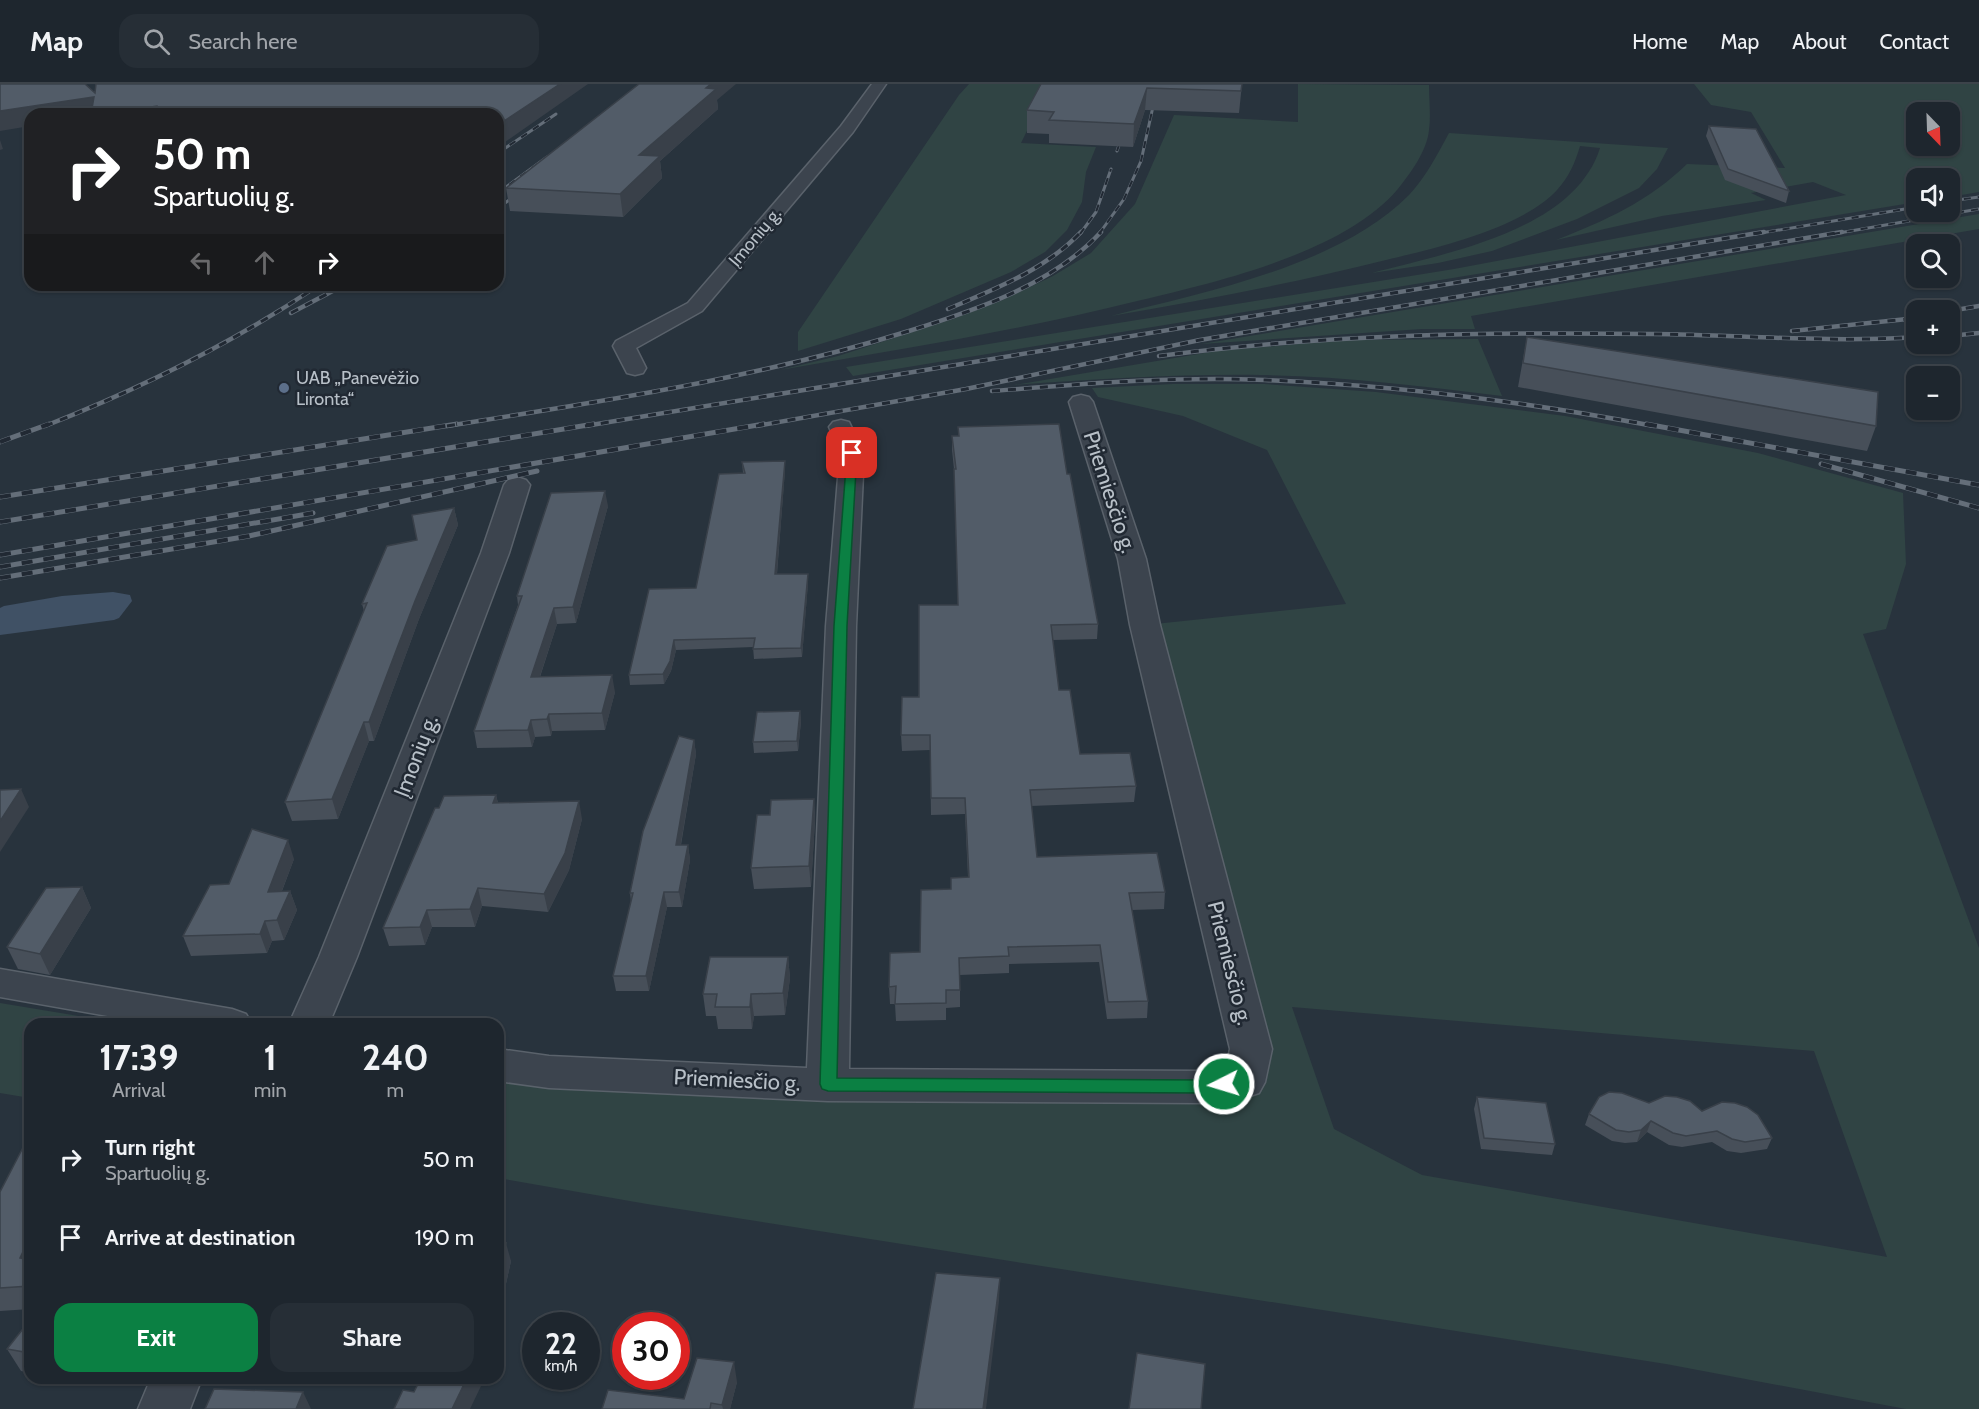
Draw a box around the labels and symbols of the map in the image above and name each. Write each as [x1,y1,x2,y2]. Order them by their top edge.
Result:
north arrow [1906,102,1960,156]
street label: Įmonių g. [724,203,786,271]
place label: UAB „Panevėžio Lironta“ [296,367,419,410]
marker: UAB „Panevėžio Lironta“ [277,381,291,395]
pin [826,427,877,478]
street label: Priemiesčio g. [1078,428,1142,556]
street label: Įmonių g. [388,711,444,801]
street label: Priemiesčio g. [1202,898,1258,1028]
position arrow [1192,1052,1256,1116]
street label: Priemiesčio g. [673,1063,801,1097]
speed limit sign: 30 [612,1312,690,1390]

